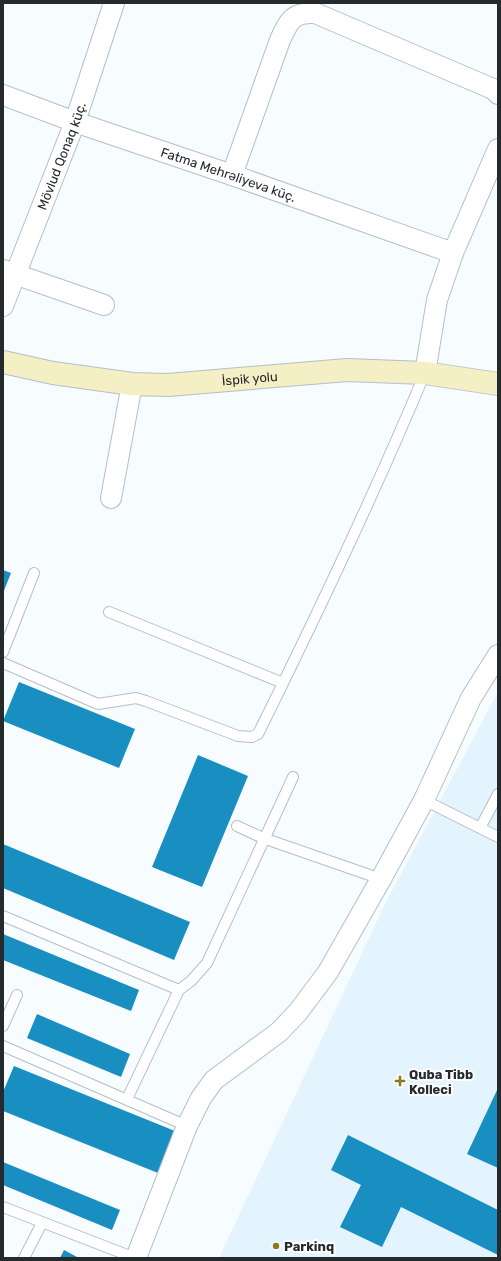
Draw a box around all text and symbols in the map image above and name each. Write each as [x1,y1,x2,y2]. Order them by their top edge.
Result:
street label: Mövlud Qonaq küç. [34,100,89,212]
street label: Fatma Mehrəliyeva küç. [159,145,298,205]
street label: İspik yolu [221,369,278,388]
place label: Quba Tibb Kolleci [409,1067,473,1097]
marker: Quba Tibb Kolleci [394,1075,406,1087]
place label: Parkinq [284,1239,334,1254]
marker: Parkinq [271,1241,281,1251]

